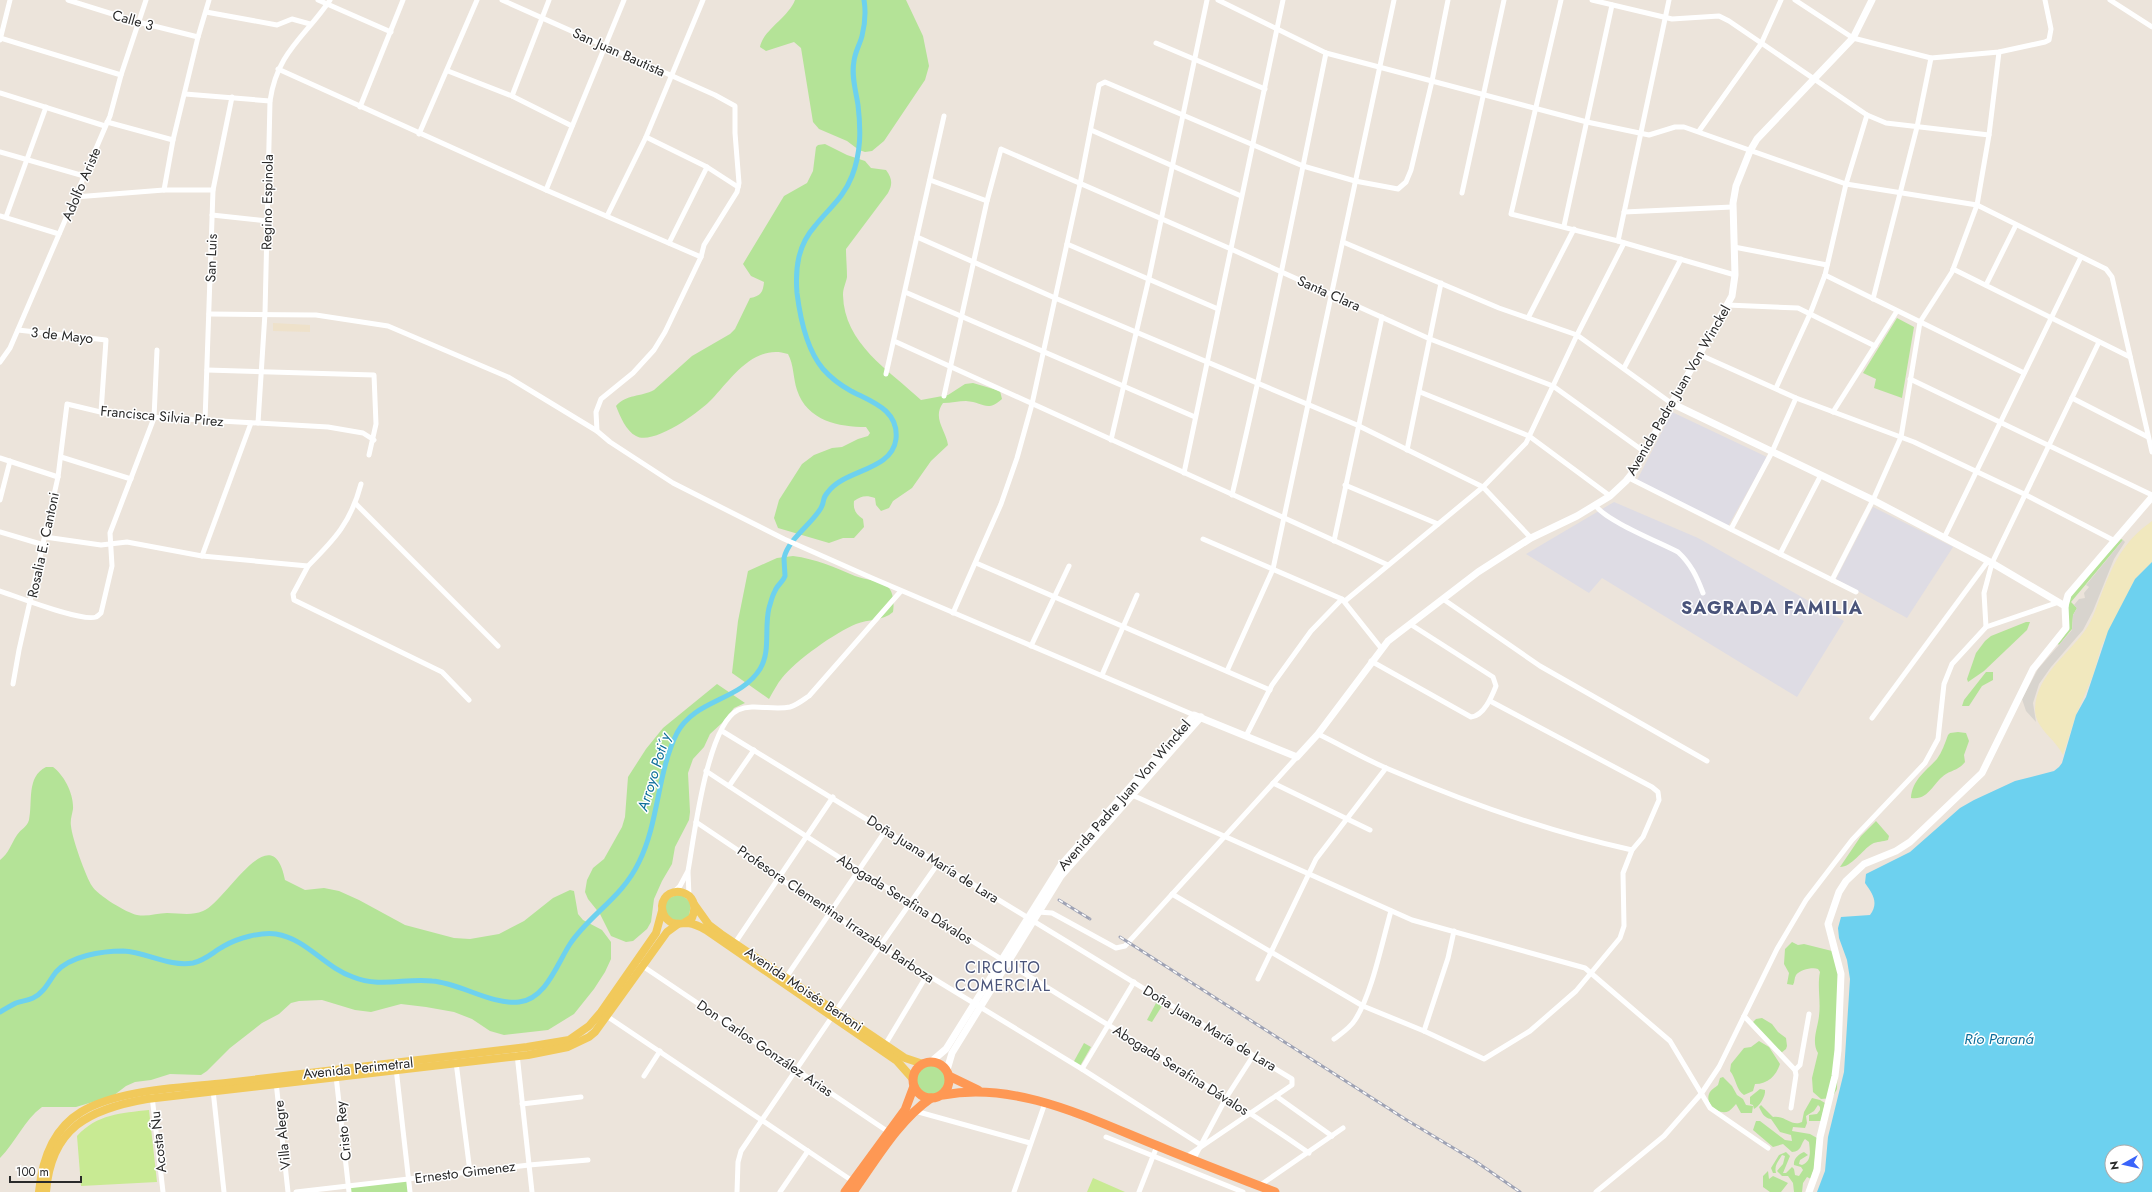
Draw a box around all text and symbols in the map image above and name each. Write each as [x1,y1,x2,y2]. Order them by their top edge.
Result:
street label: Calle 3 [110,5,156,35]
street label: San Juan Bautista [569,23,669,81]
street label: Adolfo Ariste [57,144,105,224]
street label: Regino Espinola [256,154,278,250]
street label: San Luis [200,233,222,283]
street label: Santa Clara [1294,270,1364,316]
street label: Avenida Padre Juan Von Winckel [1621,301,1735,479]
street label: 3 de Mayo [30,322,95,348]
street label: Francisca Silvia Pirez [99,401,225,431]
street label: Rosalia E. Cantoni [22,490,64,600]
district label: SAGRADA FAMILIA [1681,595,1863,621]
street label: Avenida Padre Juan Von Winckel [1053,715,1195,875]
water label: Arroyo Poti´y [631,729,677,815]
street label: Doña Juana María de Lara [863,810,1003,908]
street label: Profesora Clementina Irrazabal Barboza [734,840,938,988]
street label: Abogada Serafina Dávalos [833,849,977,949]
street label: Avenida Moisés Bertoni [741,942,867,1036]
district label: CIRCUITO COMERCIAL [955,956,1051,997]
street label: Doña Juana María de Lara [1139,980,1281,1076]
street label: Don Carlos González Arias [693,995,837,1101]
street label: Abogada Serafina Dávalos [1109,1020,1253,1120]
water label: Río Paraná [1964,1028,2034,1050]
street label: Avenida Perimetral [302,1052,414,1084]
street label: Villa Alegre [268,1099,296,1171]
street label: Cristo Rey [330,1099,356,1162]
street label: Acosta Ñu [145,1110,171,1174]
north arrow [2104,1144,2144,1184]
street label: Ernesto Gimenez [413,1156,517,1188]
scale bar [10,1158,81,1184]
text: N [2106,1160,2123,1171]
text: 100 m [16,1163,49,1181]

